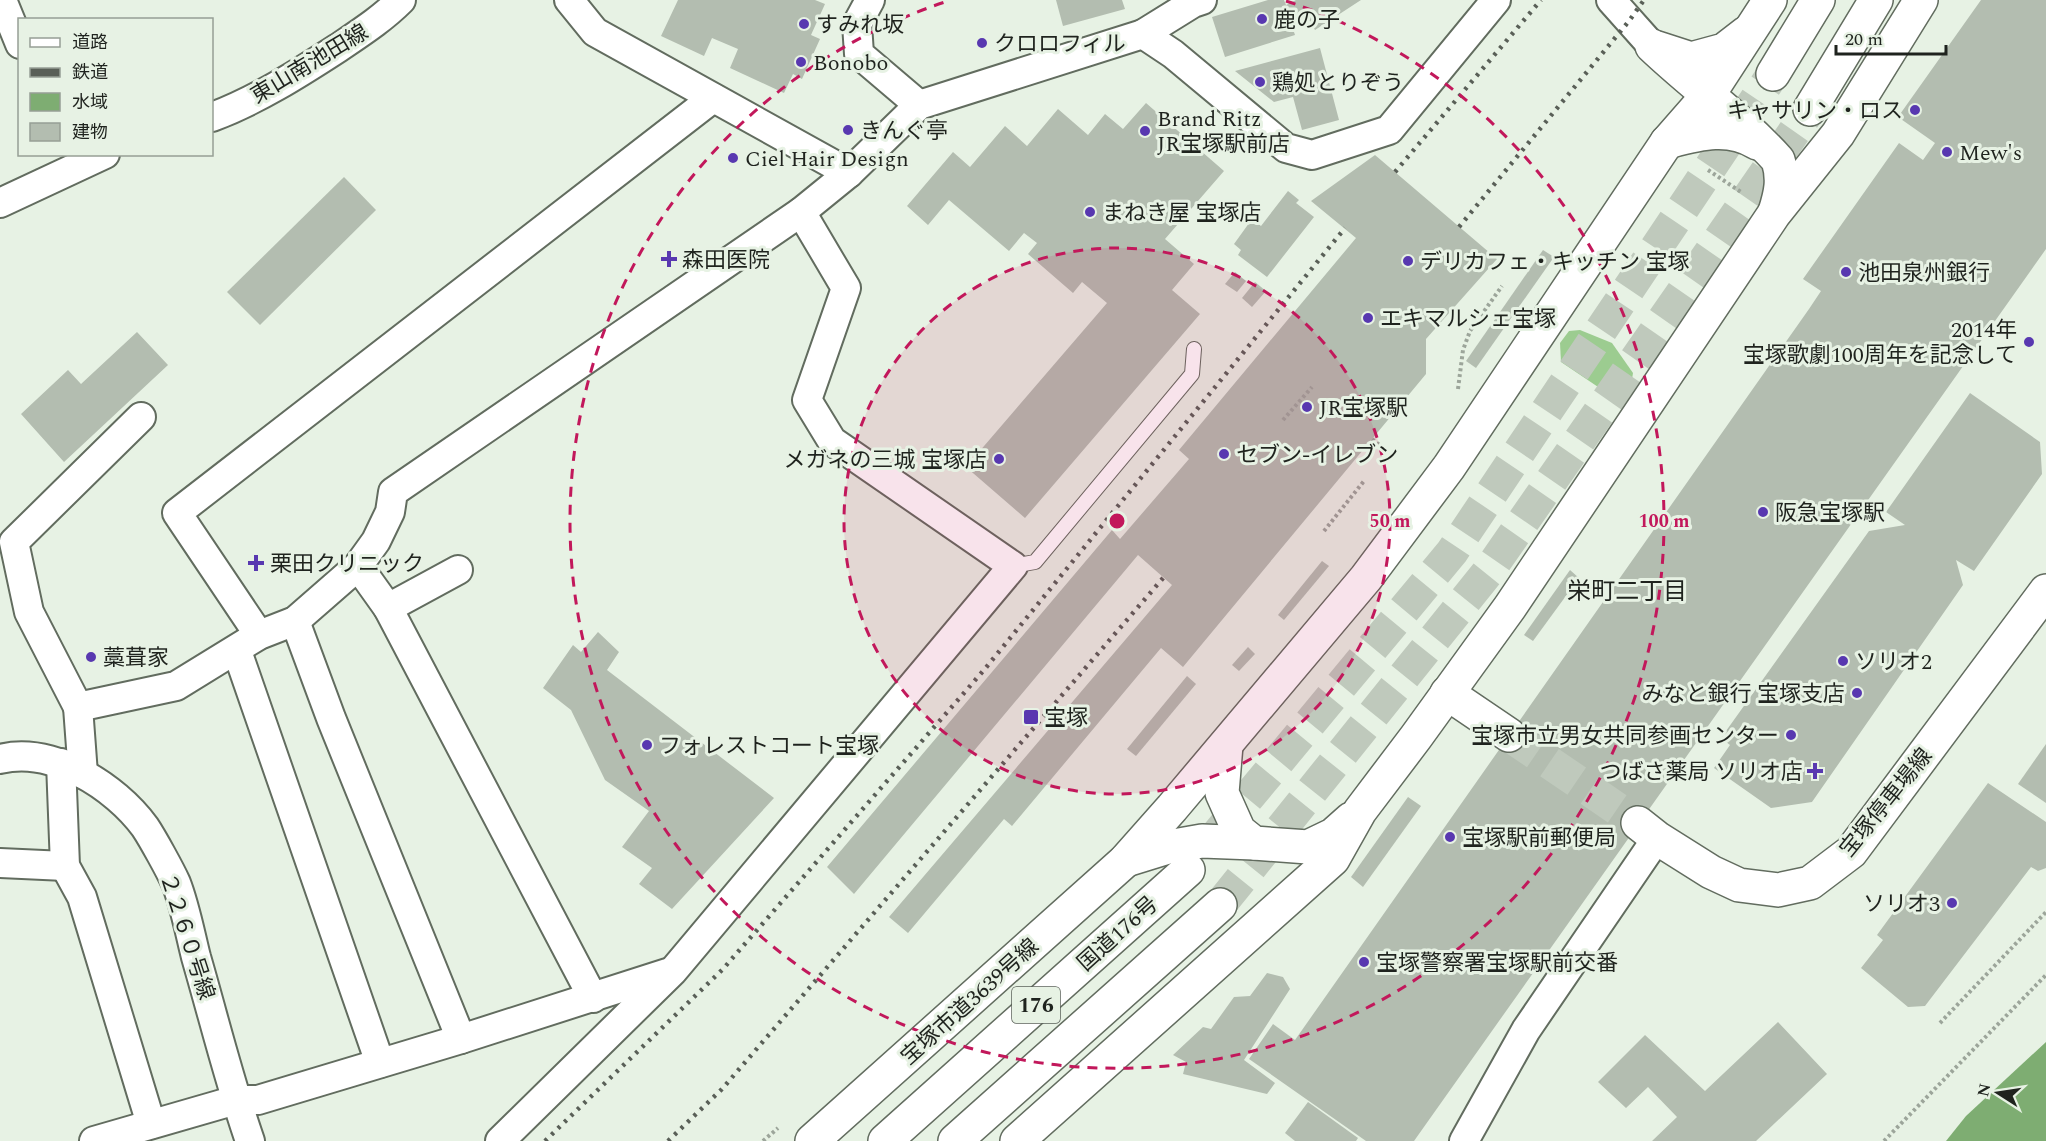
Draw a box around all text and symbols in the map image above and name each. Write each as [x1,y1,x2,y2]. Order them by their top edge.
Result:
place label: 鹿の子 [1274,4,1340,37]
place label: すみれ坂 [816,9,904,42]
marker: 鹿の子 [1255,12,1269,26]
street label: 東山南池田線 [245,16,375,112]
marker: すみれ坂 [797,17,811,31]
legend [18,18,213,156]
scale bar [1836,18,1946,56]
text: 20 m [1845,26,1883,53]
place label: クロロフィル [994,28,1126,61]
text: 道路 [72,29,108,56]
marker: クロロフィル [975,36,989,50]
place label: Bonobo [813,47,888,80]
marker: Bonobo [794,55,808,69]
text: 鉄道 [72,59,108,86]
place label: 鶏処とりぞう [1272,67,1404,100]
marker: 鶏処とりぞう [1253,75,1267,89]
text: 水域 [72,89,108,116]
place label: キャサリン・ロス [1727,95,1903,128]
place label: Brand Ritz JR宝塚駅前店 [1157,103,1290,161]
marker: キャサリン・ロス [1908,103,1922,117]
place label: きんぐ亭 [860,115,948,148]
text: 建物 [72,119,108,146]
marker: きんぐ亭 [841,123,855,137]
marker: Brand Ritz JR宝塚駅前店 [1138,124,1152,138]
place label: Mew's [1959,137,2022,170]
place label: Ciel Hair Design [745,143,909,176]
marker: Mew's [1940,145,1954,159]
marker: Ciel Hair Design [726,151,740,165]
place label: まねき屋 宝塚店 [1102,197,1262,230]
marker: まねき屋 宝塚店 [1083,205,1097,219]
place label: 森田医院 [682,244,770,277]
place label: デリカフェ・キッチン 宝塚 [1420,246,1690,279]
marker: 森田医院 [660,250,678,268]
marker: デリカフェ・キッチン 宝塚 [1401,254,1415,268]
place label: 池田泉州銀行 [1858,257,1990,290]
marker: 池田泉州銀行 [1839,265,1853,279]
place label: エキマルシェ宝塚 [1380,303,1556,336]
marker: エキマルシェ宝塚 [1361,311,1375,325]
place label: 2014年 宝塚歌劇100周年を記念して [1743,314,2017,372]
marker: 2014年 宝塚歌劇100周年を記念して [2022,335,2036,349]
place label: JR宝塚駅 [1319,392,1408,425]
marker: JR宝塚駅 [1300,400,1314,414]
place label: セブン-イレブン [1236,439,1398,472]
place label: メガネの三城 宝塚店 [783,444,987,477]
marker: セブン-イレブン [1217,447,1231,461]
marker: メガネの三城 宝塚店 [992,452,1006,466]
place label: 阪急宝塚駅 [1775,497,1885,530]
marker: 阪急宝塚駅 [1756,505,1770,519]
text: 50 m [1370,508,1410,535]
text: 100 m [1638,508,1690,535]
centre of rings [1107,511,1127,531]
place label: 栗田クリニック [270,548,424,581]
marker: 栗田クリニック [247,554,265,572]
district label: 栄町二丁目 [1567,574,1687,610]
place label: 藁葺家 [103,642,169,675]
place label: ソリオ2 [1855,646,1932,679]
marker: 藁葺家 [84,650,98,664]
marker: ソリオ2 [1836,654,1850,668]
place label: みなと銀行 宝塚支店 [1641,678,1845,711]
marker: みなと銀行 宝塚支店 [1850,686,1864,700]
place label: 宝塚 [1044,702,1088,735]
marker: 宝塚 [1022,708,1040,726]
place label: 宝塚市立男女共同参画センター [1471,720,1779,753]
marker: 宝塚市立男女共同参画センター [1784,728,1798,742]
place label: フォレストコート宝塚 [659,730,879,763]
marker: フォレストコート宝塚 [640,738,654,752]
street label: 宝塚停車場線 [1832,741,1941,865]
place label: つばさ薬局 ソリオ店 [1599,756,1803,789]
marker: つばさ薬局 ソリオ店 [1808,764,1822,778]
place label: 宝塚駅前郵便局 [1462,822,1616,855]
marker: 宝塚駅前郵便局 [1443,830,1457,844]
street label: ２２６０号線 [150,869,223,1004]
place label: ソリオ3 [1863,888,1940,921]
street label: 国道176号 [1070,889,1166,980]
marker: ソリオ3 [1945,896,1959,910]
street label: 宝塚市道3639号線 [894,931,1046,1073]
place label: 宝塚警察署宝塚駅前交番 [1376,947,1618,980]
marker: 宝塚警察署宝塚駅前交番 [1357,955,1371,969]
road number: 176 [1012,987,1060,1023]
north arrow [1968,1063,2028,1123]
text: N [1971,1081,1997,1099]

